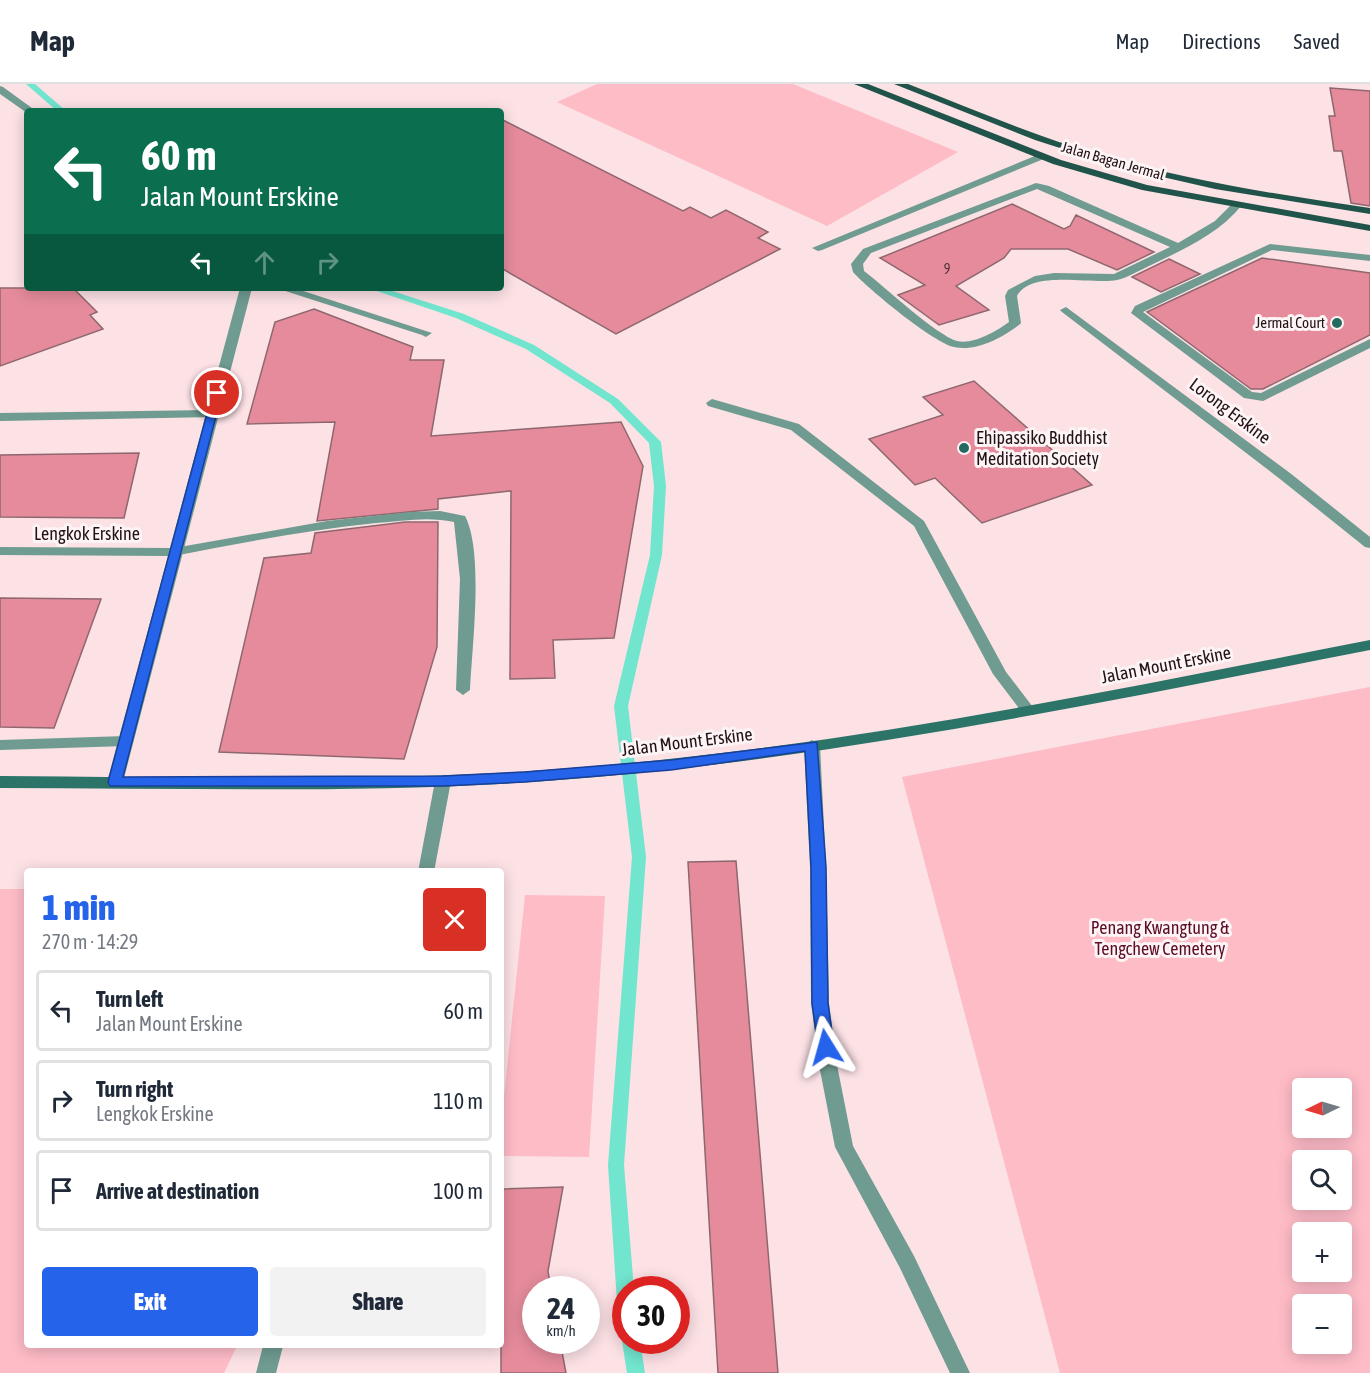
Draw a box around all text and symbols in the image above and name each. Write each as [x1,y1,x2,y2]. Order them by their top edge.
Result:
text: Map [30,25,75,57]
text: Map [1115,29,1149,53]
text: Directions [1182,29,1261,53]
text: Saved [1294,29,1340,53]
text: 60 m [141,131,216,179]
icon: left [42,132,120,210]
street label: Jalan Bagan Jermal [1060,138,1167,183]
text: Jalan Mount Erskine [141,181,339,212]
icon: left [185,246,218,279]
icon: ahead [248,246,281,279]
icon: right [311,246,344,279]
house number: 9 [944,261,950,277]
place label: Jermal Court [1256,314,1325,331]
marker: Jermal Court [1330,316,1344,330]
pin [191,367,242,418]
street label: Lorong Erskine [1186,373,1275,448]
icon: arrive [200,376,233,409]
place label: Ehipassiko Buddhist Meditation Society [976,427,1107,469]
marker: Ehipassiko Buddhist Meditation Society [957,441,971,455]
street label: Lengkok Erskine [34,523,140,544]
street label: Jalan Mount Erskine [1099,642,1233,687]
street label: Jalan Mount Erskine [620,723,754,760]
text: 1 min [42,886,116,928]
button: close [423,888,486,951]
park label: Penang Kwangtung & Tengchew Cemetery [1091,917,1230,959]
text: 270 m · 14:29 [42,930,138,953]
text: Turn left [96,986,163,1012]
icon: left [45,994,78,1027]
text: 60 m [443,998,483,1024]
text: Jalan Mount Erskine [96,1012,242,1035]
position arrow [794,1015,858,1079]
text: Turn right [96,1076,173,1102]
north arrow [1292,1078,1352,1138]
map controls [1292,1078,1352,1354]
icon: right [45,1084,78,1117]
text: 110 m [433,1088,483,1114]
text: Lengkok Erskine [96,1102,214,1125]
button: search [1292,1150,1352,1210]
icon: arrive [45,1174,78,1207]
text: Arrive at destination [96,1178,259,1204]
text: 100 m [433,1178,483,1204]
button: + [1292,1222,1352,1282]
button: Exit [42,1267,258,1336]
button: Share [270,1267,486,1336]
speed limit sign: 30 [612,1276,690,1354]
text: 24 [547,1291,575,1325]
button: − [1292,1294,1352,1354]
text: km/h [546,1322,576,1339]

